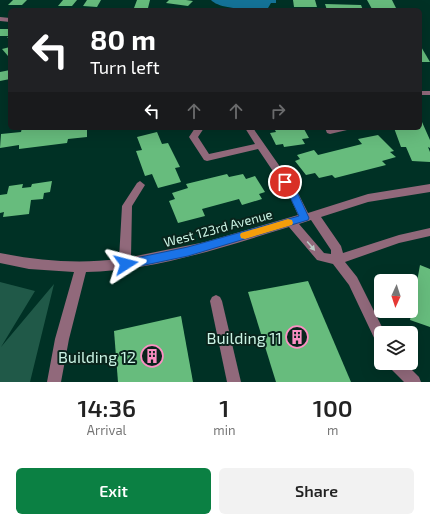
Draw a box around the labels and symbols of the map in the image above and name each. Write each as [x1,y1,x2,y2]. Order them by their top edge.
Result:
pin [268,165,302,199]
street label: West 123rd Avenue [162,206,274,250]
one-way arrow [307,240,316,251]
position arrow [105,243,147,285]
north arrow [374,274,418,318]
building icon: Building 11 [284,324,310,350]
place label: Building 11 [207,328,282,347]
building icon: Building 12 [139,343,165,369]
place label: Building 12 [58,347,136,366]

